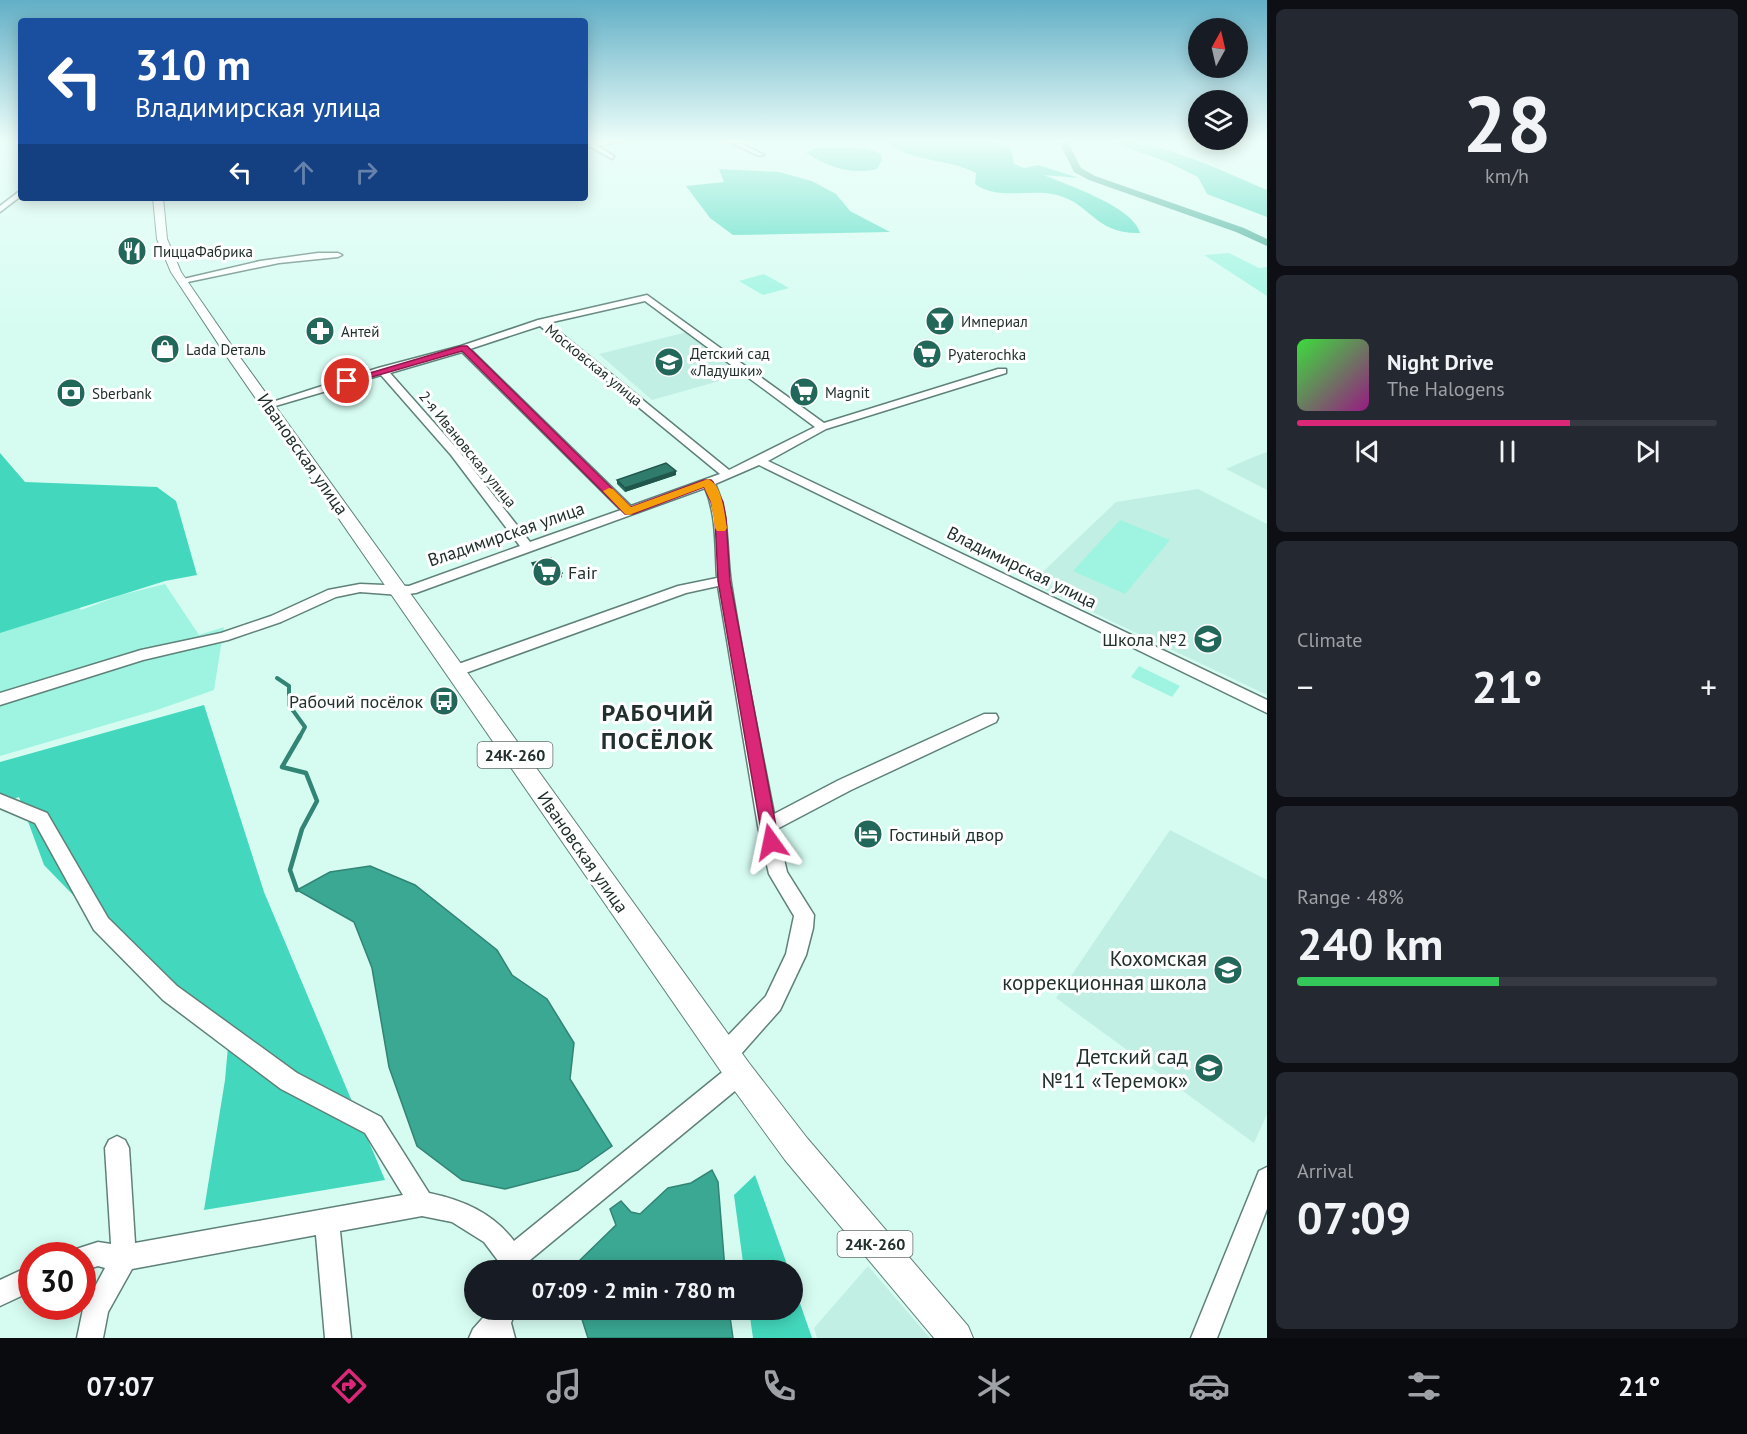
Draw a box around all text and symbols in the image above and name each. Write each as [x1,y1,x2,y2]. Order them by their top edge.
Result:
north arrow [1188,18,1248,78]
map controls [1188,18,1248,150]
text: 310 m [135,37,251,92]
icon: left [36,42,114,120]
text: 28 [1463,73,1551,174]
text: Владимирская улица [135,90,381,124]
button: layers [1188,90,1248,150]
icon: left [224,156,257,189]
icon: ahead [287,156,320,189]
icon: right [350,156,383,189]
text: km/h [1485,163,1529,189]
restaurant icon: ПиццаФабрика [116,235,148,267]
place label: ПиццаФабрика [153,242,253,261]
bar icon: Империал [924,305,956,337]
place label: Империал [961,312,1028,331]
pharmacy icon: Антей [304,315,336,347]
street label: Московская улица [541,320,647,410]
place label: Антей [341,322,379,341]
shop icon: Lada Dеталь [149,333,181,365]
supermarket icon: Pyaterochka [911,338,943,370]
place label: Lada Dеталь [186,340,266,359]
place label: Детский сад «Ладушки» [690,344,770,380]
place label: Pyaterochka [948,345,1026,364]
school or university icon: Детский сад «Ладушки» [653,346,685,378]
text: Night Drive [1387,348,1494,376]
pin [321,355,372,406]
icon: arrive [330,364,363,397]
supermarket icon: Magnit [788,376,820,408]
text: The Halogens [1387,376,1505,402]
bank icon: Sberbank [55,377,87,409]
place label: Magnit [825,383,870,402]
place label: Sberbank [92,384,153,403]
street label: 2-я Ивановская улица [415,387,521,511]
street label: Ивановская улица [252,389,354,519]
icon: previous [1351,435,1384,468]
icon: pause [1491,435,1524,468]
icon: next [1631,435,1664,468]
street label: Владимирская улица [425,496,587,572]
street label: Владимирская улица [943,521,1101,613]
supermarket icon: Fair [531,556,563,588]
place label: Fair [568,561,597,584]
school or university icon: Школа №2 [1192,623,1224,655]
text: Climate [1297,627,1363,653]
place label: Школа №2 [1102,628,1187,651]
text: 21° [1472,657,1542,715]
text: − [1297,665,1314,708]
text: + [1700,665,1717,708]
bus stop icon: Рабочий посёлок [428,685,460,717]
place label: Рабочий посёлок [289,690,423,713]
district label: РАБОЧИЙ ПОСЁЛОК [601,697,715,756]
road number: 24К-260 [478,742,552,768]
street label: Ивановская улица [532,787,634,917]
position arrow [739,810,803,874]
hotel icon: Гостиный двор [852,818,884,850]
place label: Гостиный двор [889,823,1004,846]
text: Range · 48% [1297,884,1404,910]
text: 240 km [1297,914,1443,972]
place label: Кохомская коррекционная школа [1002,945,1207,996]
school or university icon: Кохомская коррекционная школа [1212,954,1244,986]
place label: Детский сад №11 «Теремок» [1041,1043,1188,1094]
school or university icon: Детский сад №11 «Теремок» [1193,1052,1225,1084]
text: Arrival [1297,1158,1353,1184]
text: 07:09 [1297,1188,1411,1246]
road number: 24К-260 [838,1231,912,1257]
speed limit sign: 30 [18,1242,96,1320]
text: 07:09 · 2 min · 780 m [532,1276,735,1304]
icon: directions [328,1365,370,1407]
icon: music [543,1365,585,1407]
icon: phone [758,1365,800,1407]
icon: climate [973,1365,1015,1407]
icon: car [1188,1365,1230,1407]
icon: filters [1403,1365,1445,1407]
text: 07:07 [87,1369,155,1403]
text: 21° [1618,1369,1660,1403]

